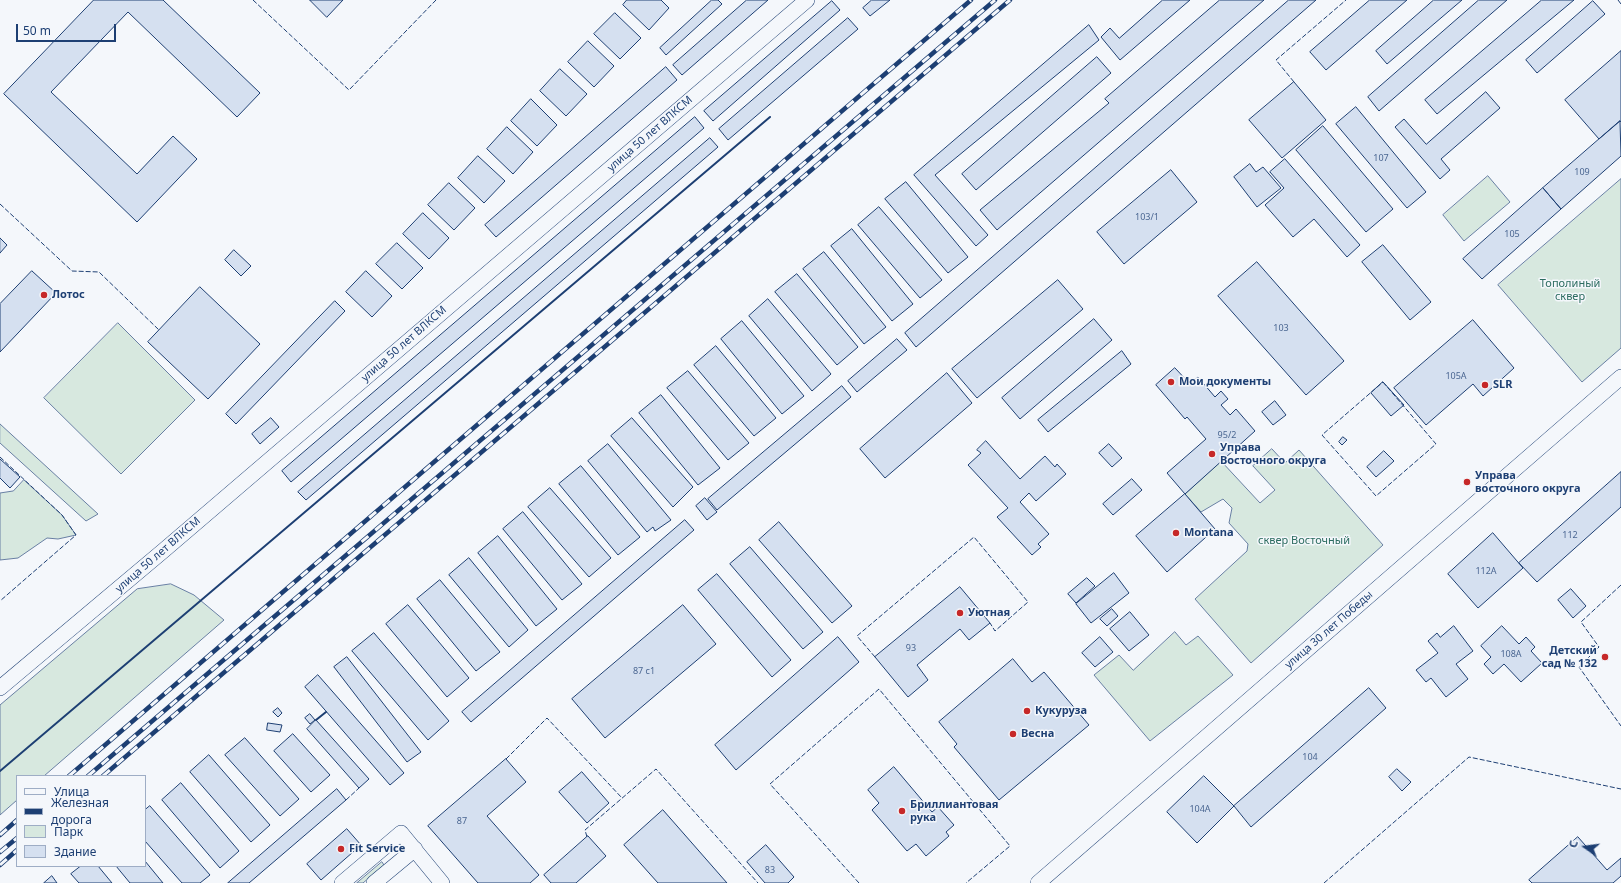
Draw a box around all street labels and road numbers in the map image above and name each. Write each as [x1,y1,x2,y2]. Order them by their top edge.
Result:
street label: улица 50 лет ВЛКСМ [605,93,695,175]
street label: улица 50 лет ВЛКСМ [359,303,449,385]
street label: улица 50 лет ВЛКСМ [113,514,203,596]
street label: улица 30 лет Победы [1282,588,1376,672]

